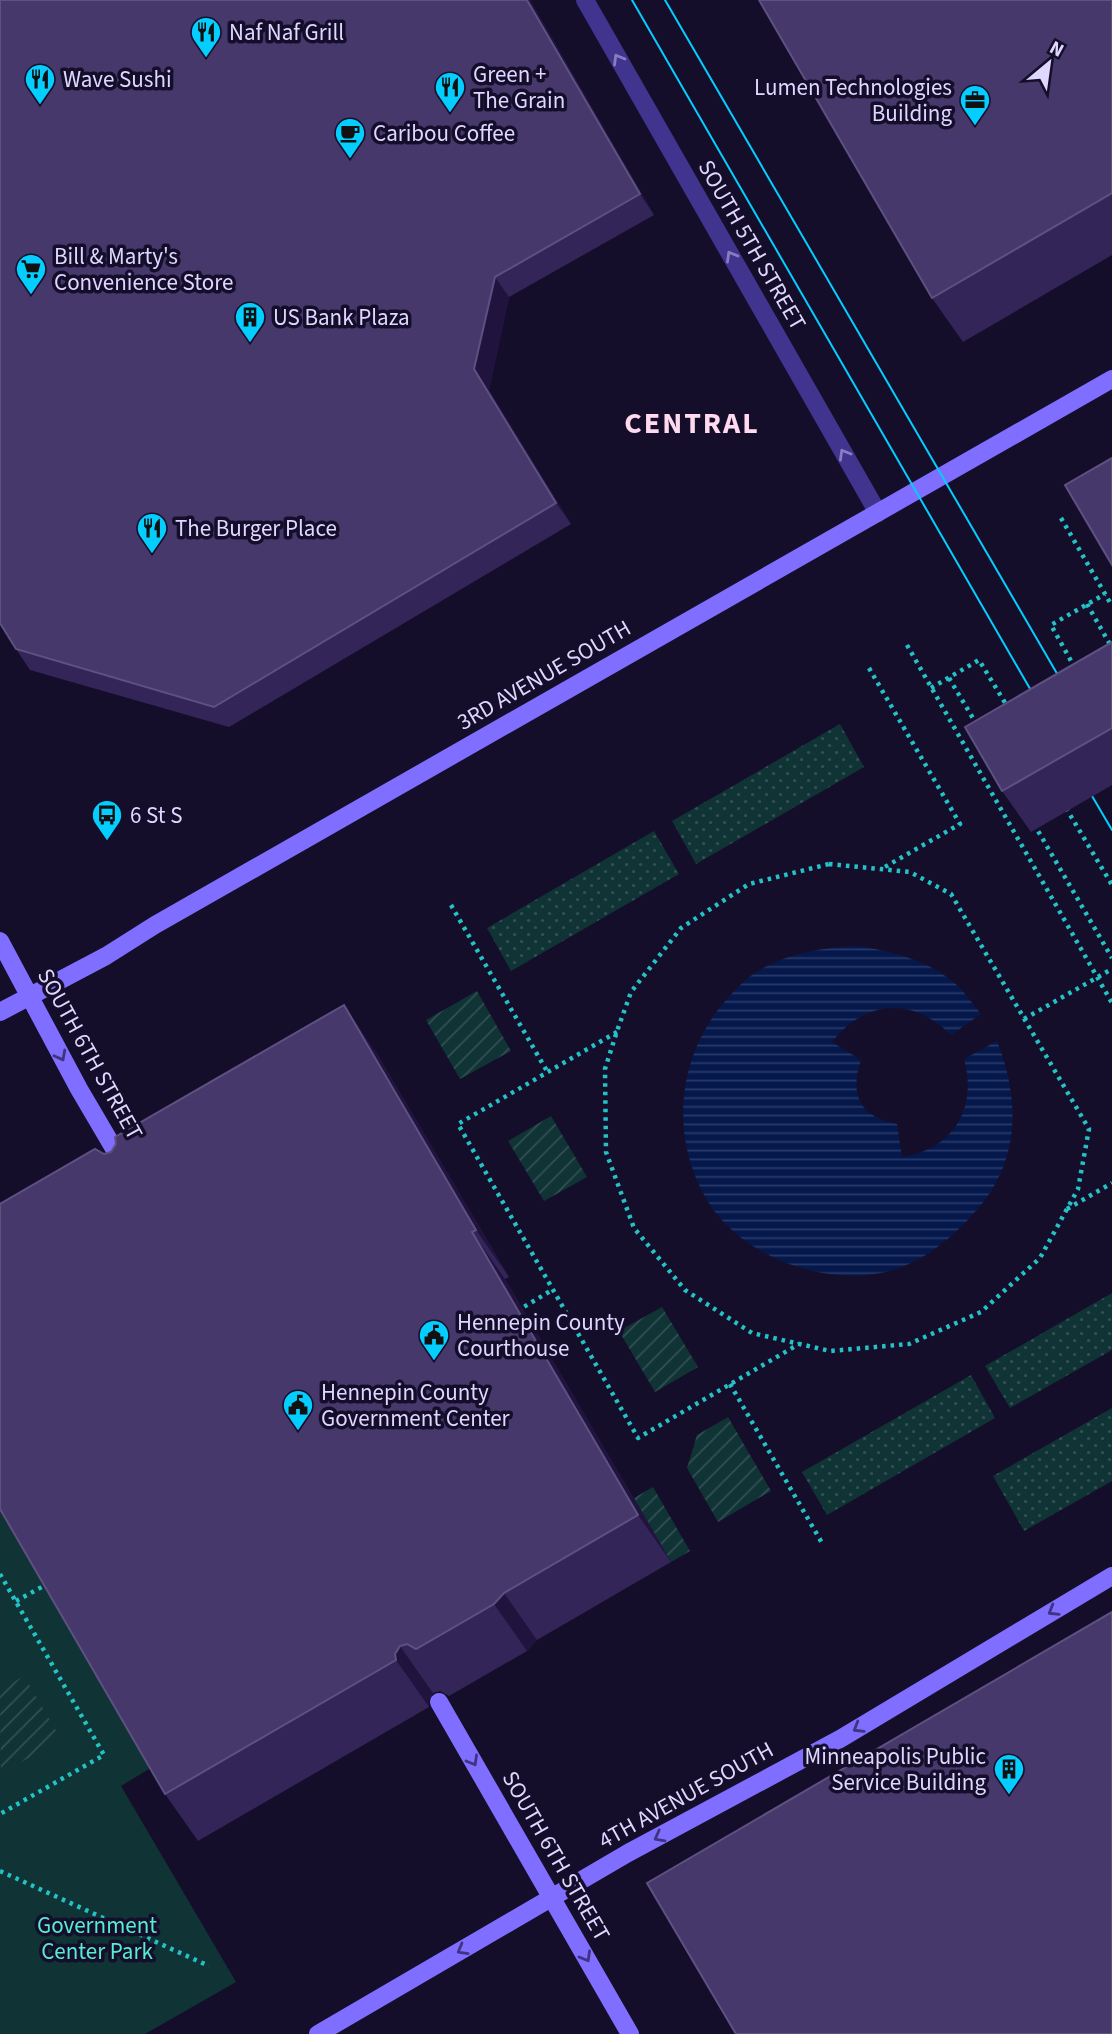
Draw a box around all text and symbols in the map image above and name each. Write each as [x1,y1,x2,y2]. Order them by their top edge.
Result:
restaurant icon: Naf Naf Grill [189,15,223,59]
place label: Naf Naf Grill [229,16,344,49]
north arrow [1014,28,1084,98]
text: N [1044,35,1069,64]
one-way arrow [613,53,626,66]
place label: Green + The Grain [473,58,565,117]
restaurant icon: Wave Sushi [23,62,57,106]
place label: Wave Sushi [63,63,172,96]
restaurant icon: Green + The Grain [433,70,467,114]
place label: Lumen Technologies Building [754,71,952,130]
office icon: Lumen Technologies Building [958,83,992,127]
cafe icon: Caribou Coffee [333,116,367,160]
place label: Caribou Coffee [373,117,515,150]
street label: SOUTH 5TH STREET [690,154,814,336]
place label: Bill & Marty's Convenience Store [54,240,233,299]
one-way arrow [726,251,739,264]
supermarket icon: Bill & Marty's Convenience Store [14,252,48,296]
building icon: US Bank Plaza [233,300,267,344]
place label: US Bank Plaza [273,301,410,334]
district label: CENTRAL [624,402,760,445]
one-way arrow [839,449,852,461]
restaurant icon: The Burger Place [135,511,169,555]
place label: The Burger Place [175,512,337,545]
street label: 3RD AVENUE SOUTH [451,612,637,738]
bus stop icon: 6 St S [90,798,124,842]
place label: 6 St S [130,799,182,832]
street label: SOUTH 6TH STREET [29,962,151,1146]
one-way arrow [53,1049,67,1061]
place label: Hennepin County Courthouse [457,1306,625,1365]
public building icon: Hennepin County Courthouse [417,1318,451,1362]
place label: Hennepin County Government Center [321,1376,511,1435]
public building icon: Hennepin County Government Center [281,1388,315,1432]
one-way arrow [1048,1602,1061,1615]
one-way arrow [853,1719,866,1732]
street label: 4TH AVENUE SOUTH [592,1733,780,1857]
place label: Minneapolis Public Service Building [805,1740,986,1799]
building icon: Minneapolis Public Service Building [992,1752,1026,1796]
one-way arrow [465,1753,478,1766]
street label: SOUTH 6TH STREET [494,1765,618,1947]
one-way arrow [653,1828,666,1842]
park label: Government Center Park [37,1909,157,1968]
one-way arrow [456,1942,469,1955]
one-way arrow [578,1950,591,1962]

